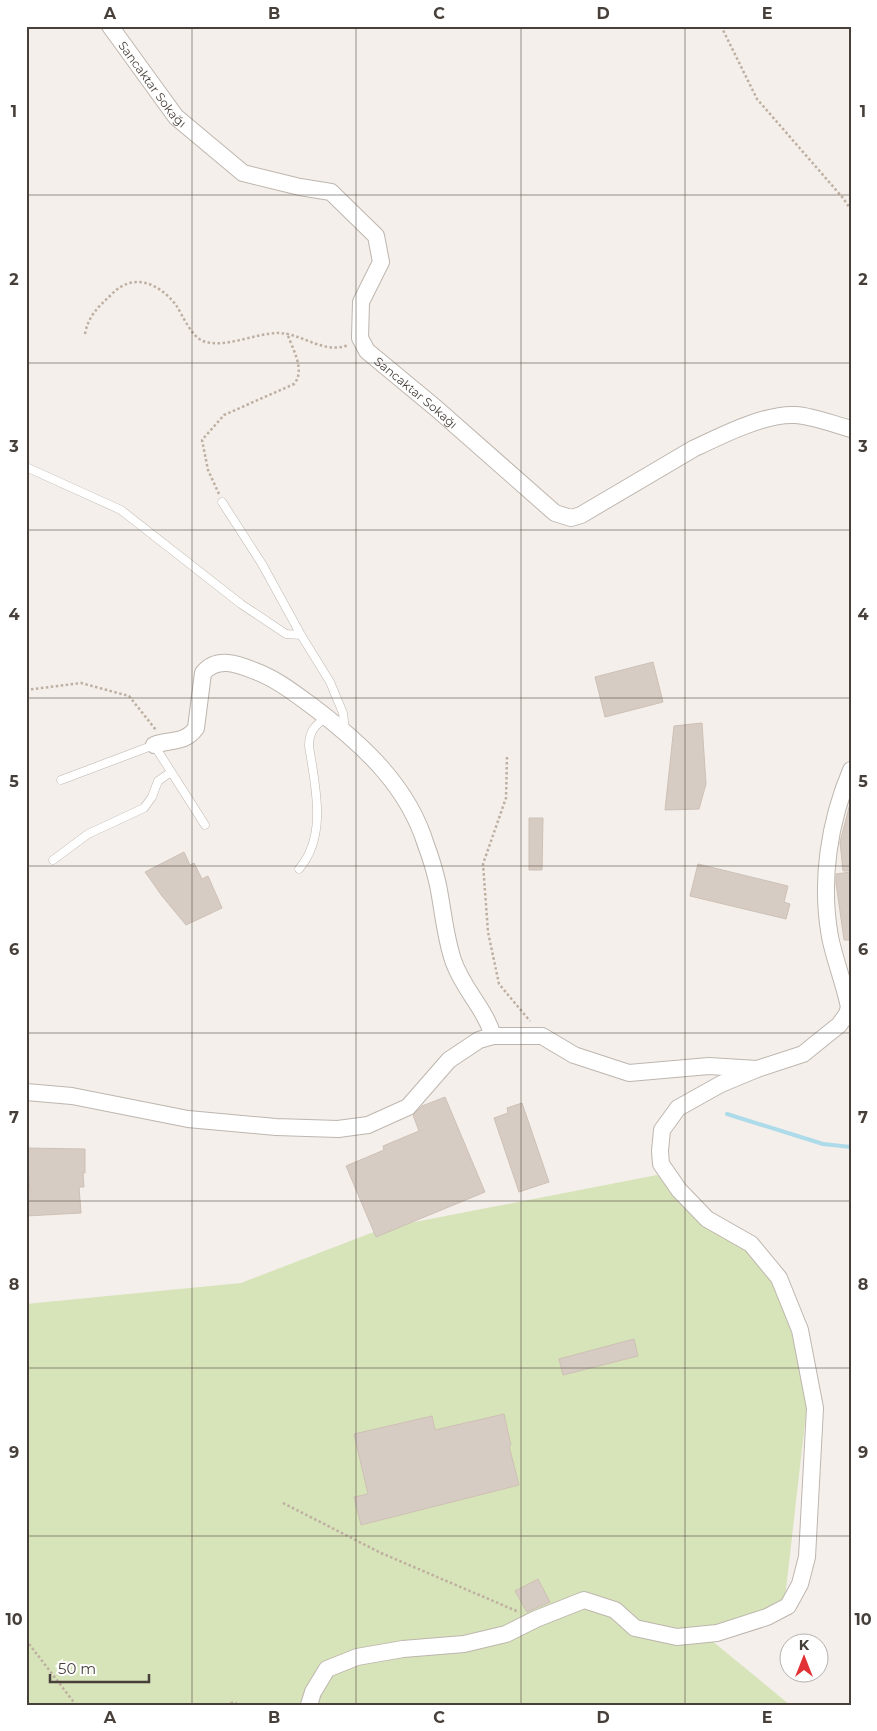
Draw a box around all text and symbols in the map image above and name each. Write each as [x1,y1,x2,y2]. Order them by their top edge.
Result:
text: A [103,4,117,23]
text: B [268,4,280,23]
text: C [433,4,445,23]
text: D [596,4,610,23]
text: E [762,4,772,23]
street label: Sancaktar Sokağı [116,38,190,130]
text: 1 [11,102,17,121]
text: 1 [860,102,866,121]
text: 2 [9,270,19,289]
text: 2 [858,270,868,289]
street label: Sancaktar Sokağı [372,353,461,431]
text: 3 [8,437,19,456]
text: 3 [857,437,868,456]
text: 4 [8,605,20,624]
text: 4 [857,605,869,624]
text: 5 [9,772,19,791]
text: 5 [858,772,868,791]
text: 6 [9,940,19,959]
text: 6 [858,940,868,959]
text: 7 [9,1108,19,1127]
text: 7 [858,1108,868,1127]
text: 8 [9,1275,19,1294]
text: 8 [858,1275,868,1294]
text: 9 [9,1443,19,1462]
text: 9 [858,1443,868,1462]
text: 10 [5,1610,23,1629]
text: 10 [854,1610,872,1629]
north arrow [780,1634,830,1684]
text: K [799,1636,810,1654]
scale bar [50,1651,149,1683]
text: 50 m [58,1659,96,1678]
text: A [103,1708,117,1727]
text: B [268,1708,280,1727]
text: C [433,1708,445,1727]
text: D [596,1708,610,1727]
text: E [762,1708,772,1727]

